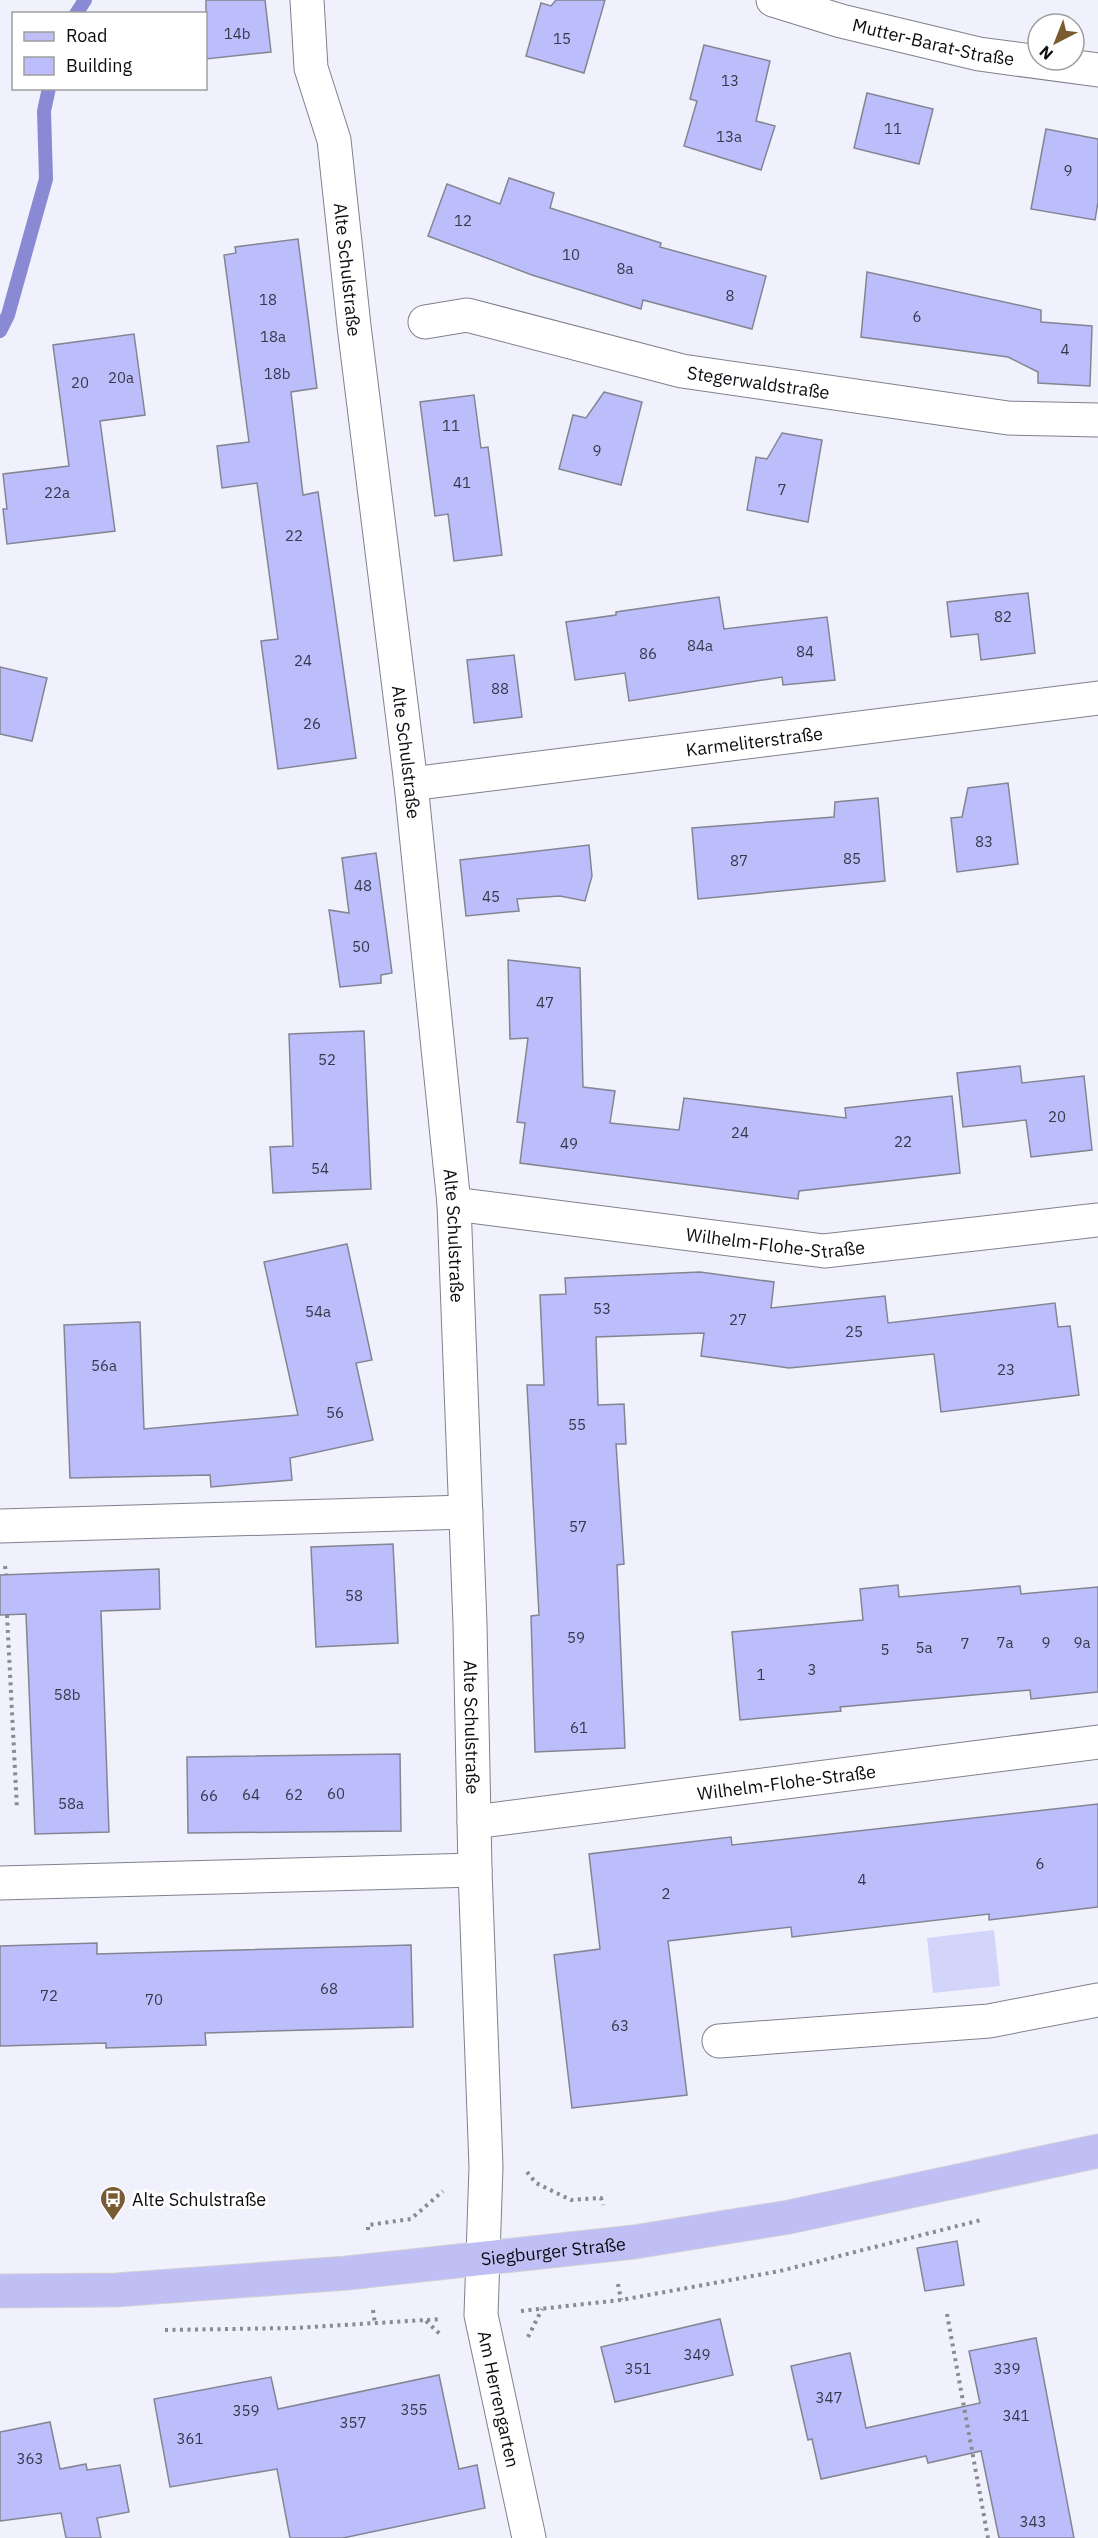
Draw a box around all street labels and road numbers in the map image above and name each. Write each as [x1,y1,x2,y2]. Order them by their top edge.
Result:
street label: Mutter-Barat-Straße [850,13,1016,70]
street label: Alte Schulstraße [329,202,367,338]
street label: Stegerwaldstraße [686,360,831,404]
street label: Alte Schulstraße [387,684,426,820]
street label: Karmeliterstraße [685,721,824,761]
street label: Alte Schulstraße [439,1167,469,1303]
street label: Wilhelm-Flohe-Straße [685,1222,866,1263]
street label: Alte Schulstraße [459,1660,485,1795]
street label: Wilhelm-Flohe-Straße [696,1759,877,1805]
street label: Siegburger Straße [479,2231,627,2270]
street label: Am Herrengarten [473,2328,525,2470]

